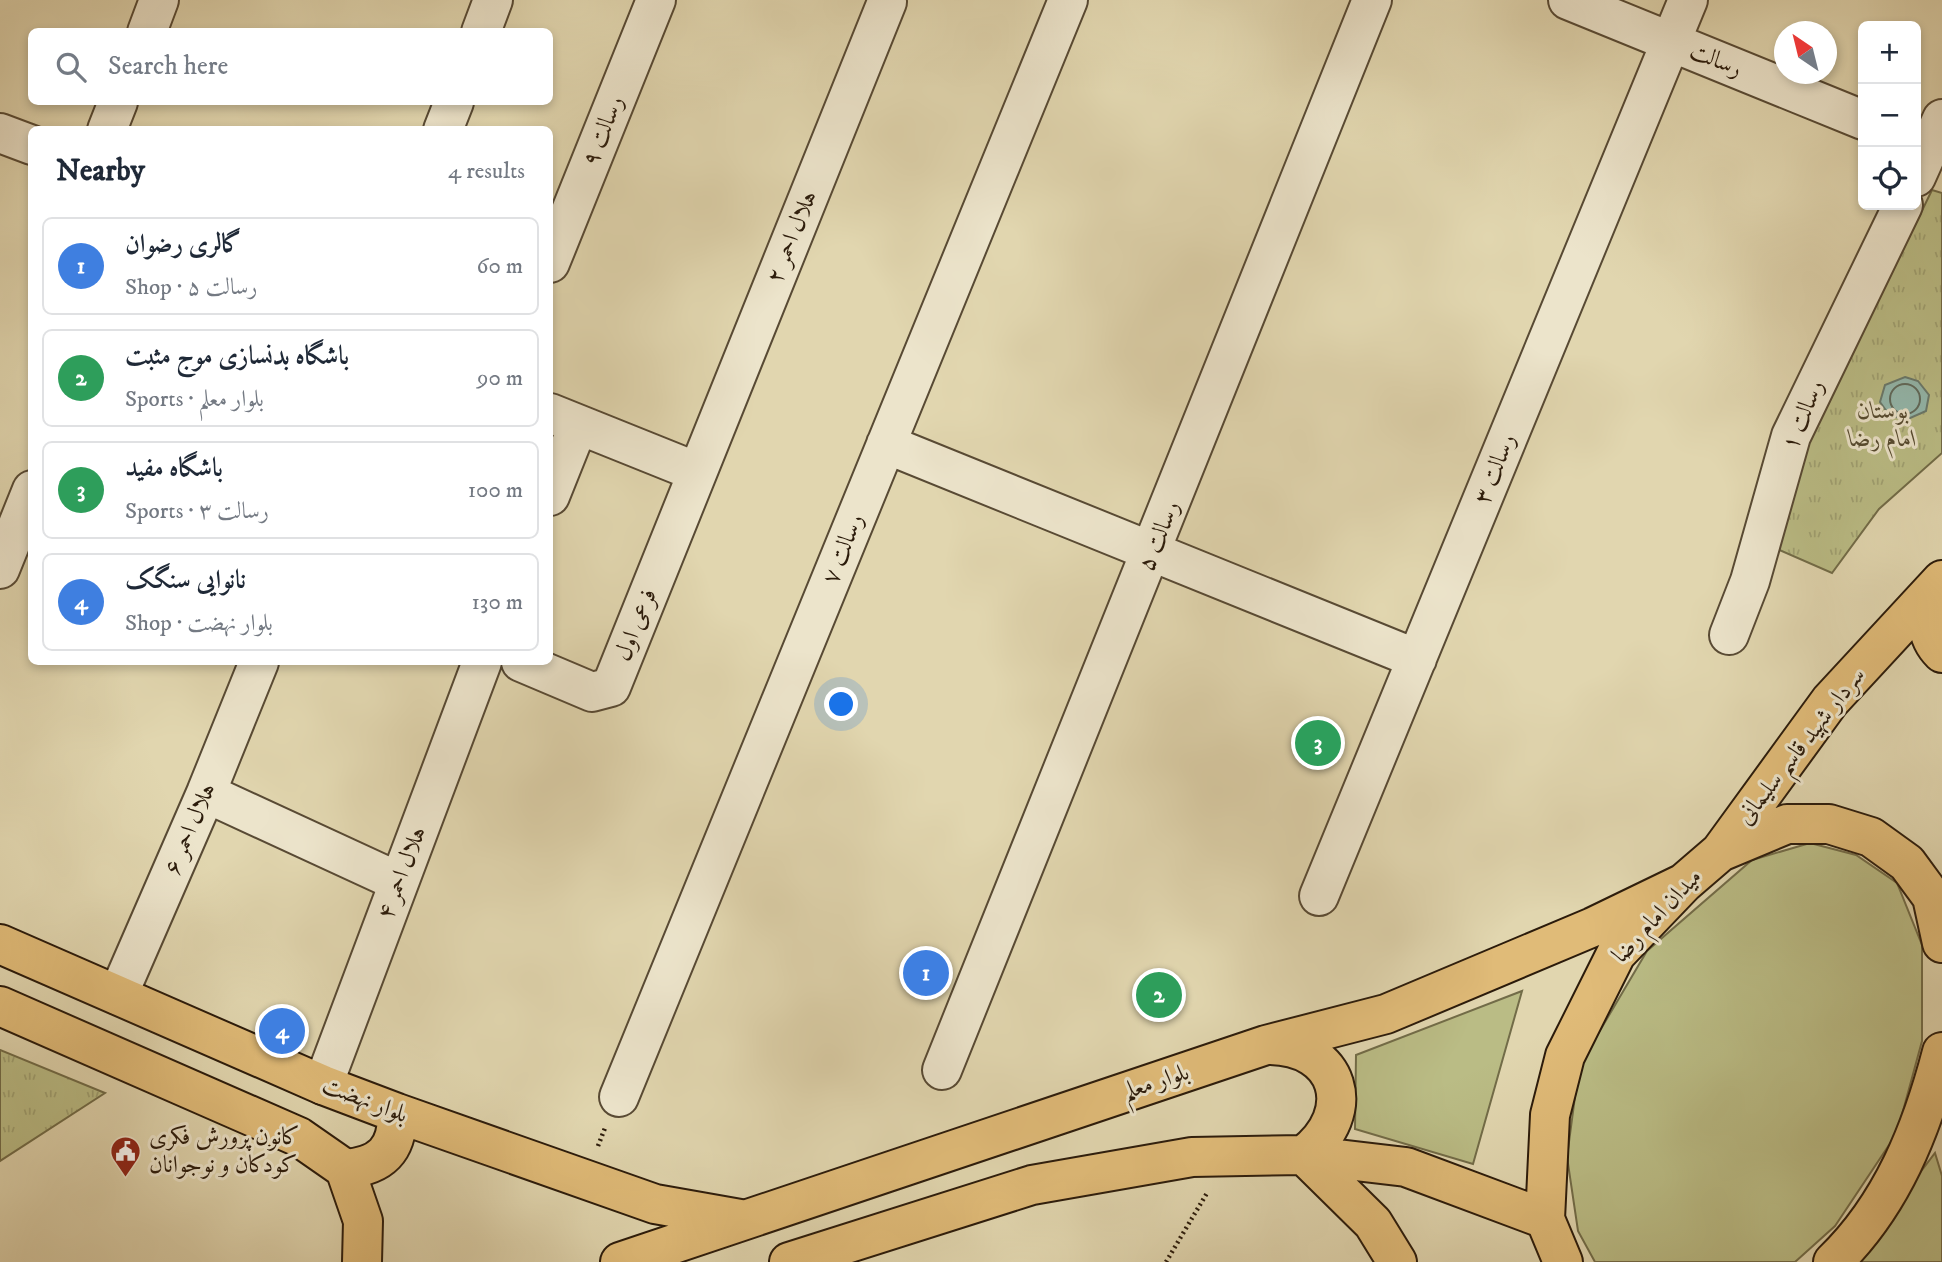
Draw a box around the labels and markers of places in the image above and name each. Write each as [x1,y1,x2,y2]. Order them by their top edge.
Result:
pin: 3 [1295,717,1341,769]
pin: 1 [903,947,949,999]
pin: 2 [1136,969,1182,1021]
pin: 4 [259,1005,305,1057]
place label: کانون پرورش فکری کودکان و نوجوانان [149,1122,300,1180]
public building icon: کانون پرورش فکری کودکان و نوجوانان [109,1134,143,1178]

